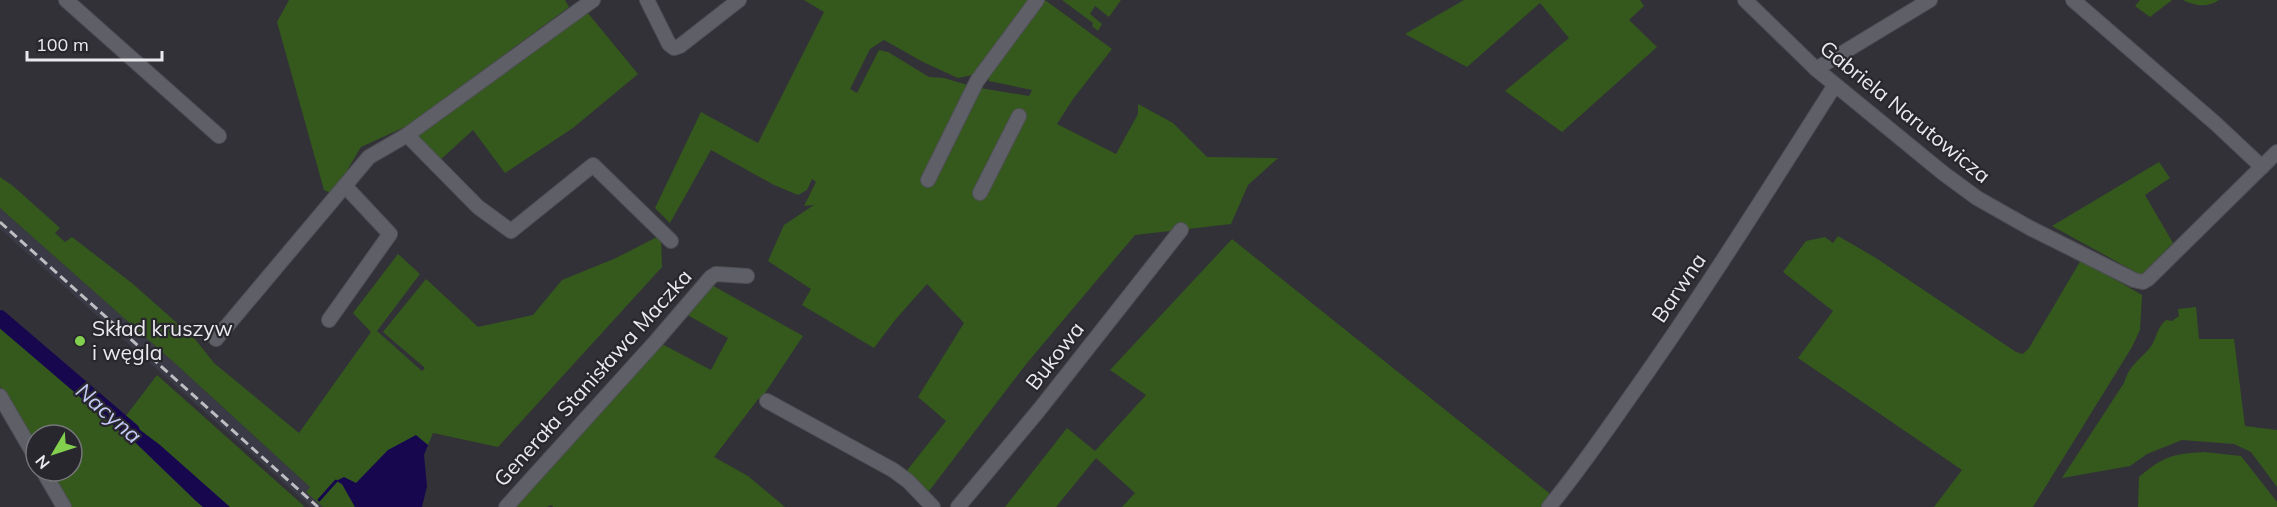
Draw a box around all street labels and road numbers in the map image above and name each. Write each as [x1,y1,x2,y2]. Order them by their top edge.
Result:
street label: Gabriela Narutowicza [1815,34,1996,188]
street label: Barwna [1646,248,1711,327]
street label: Generała Stanisława Maczka [488,263,697,491]
street label: Bukowa [1020,316,1089,395]

